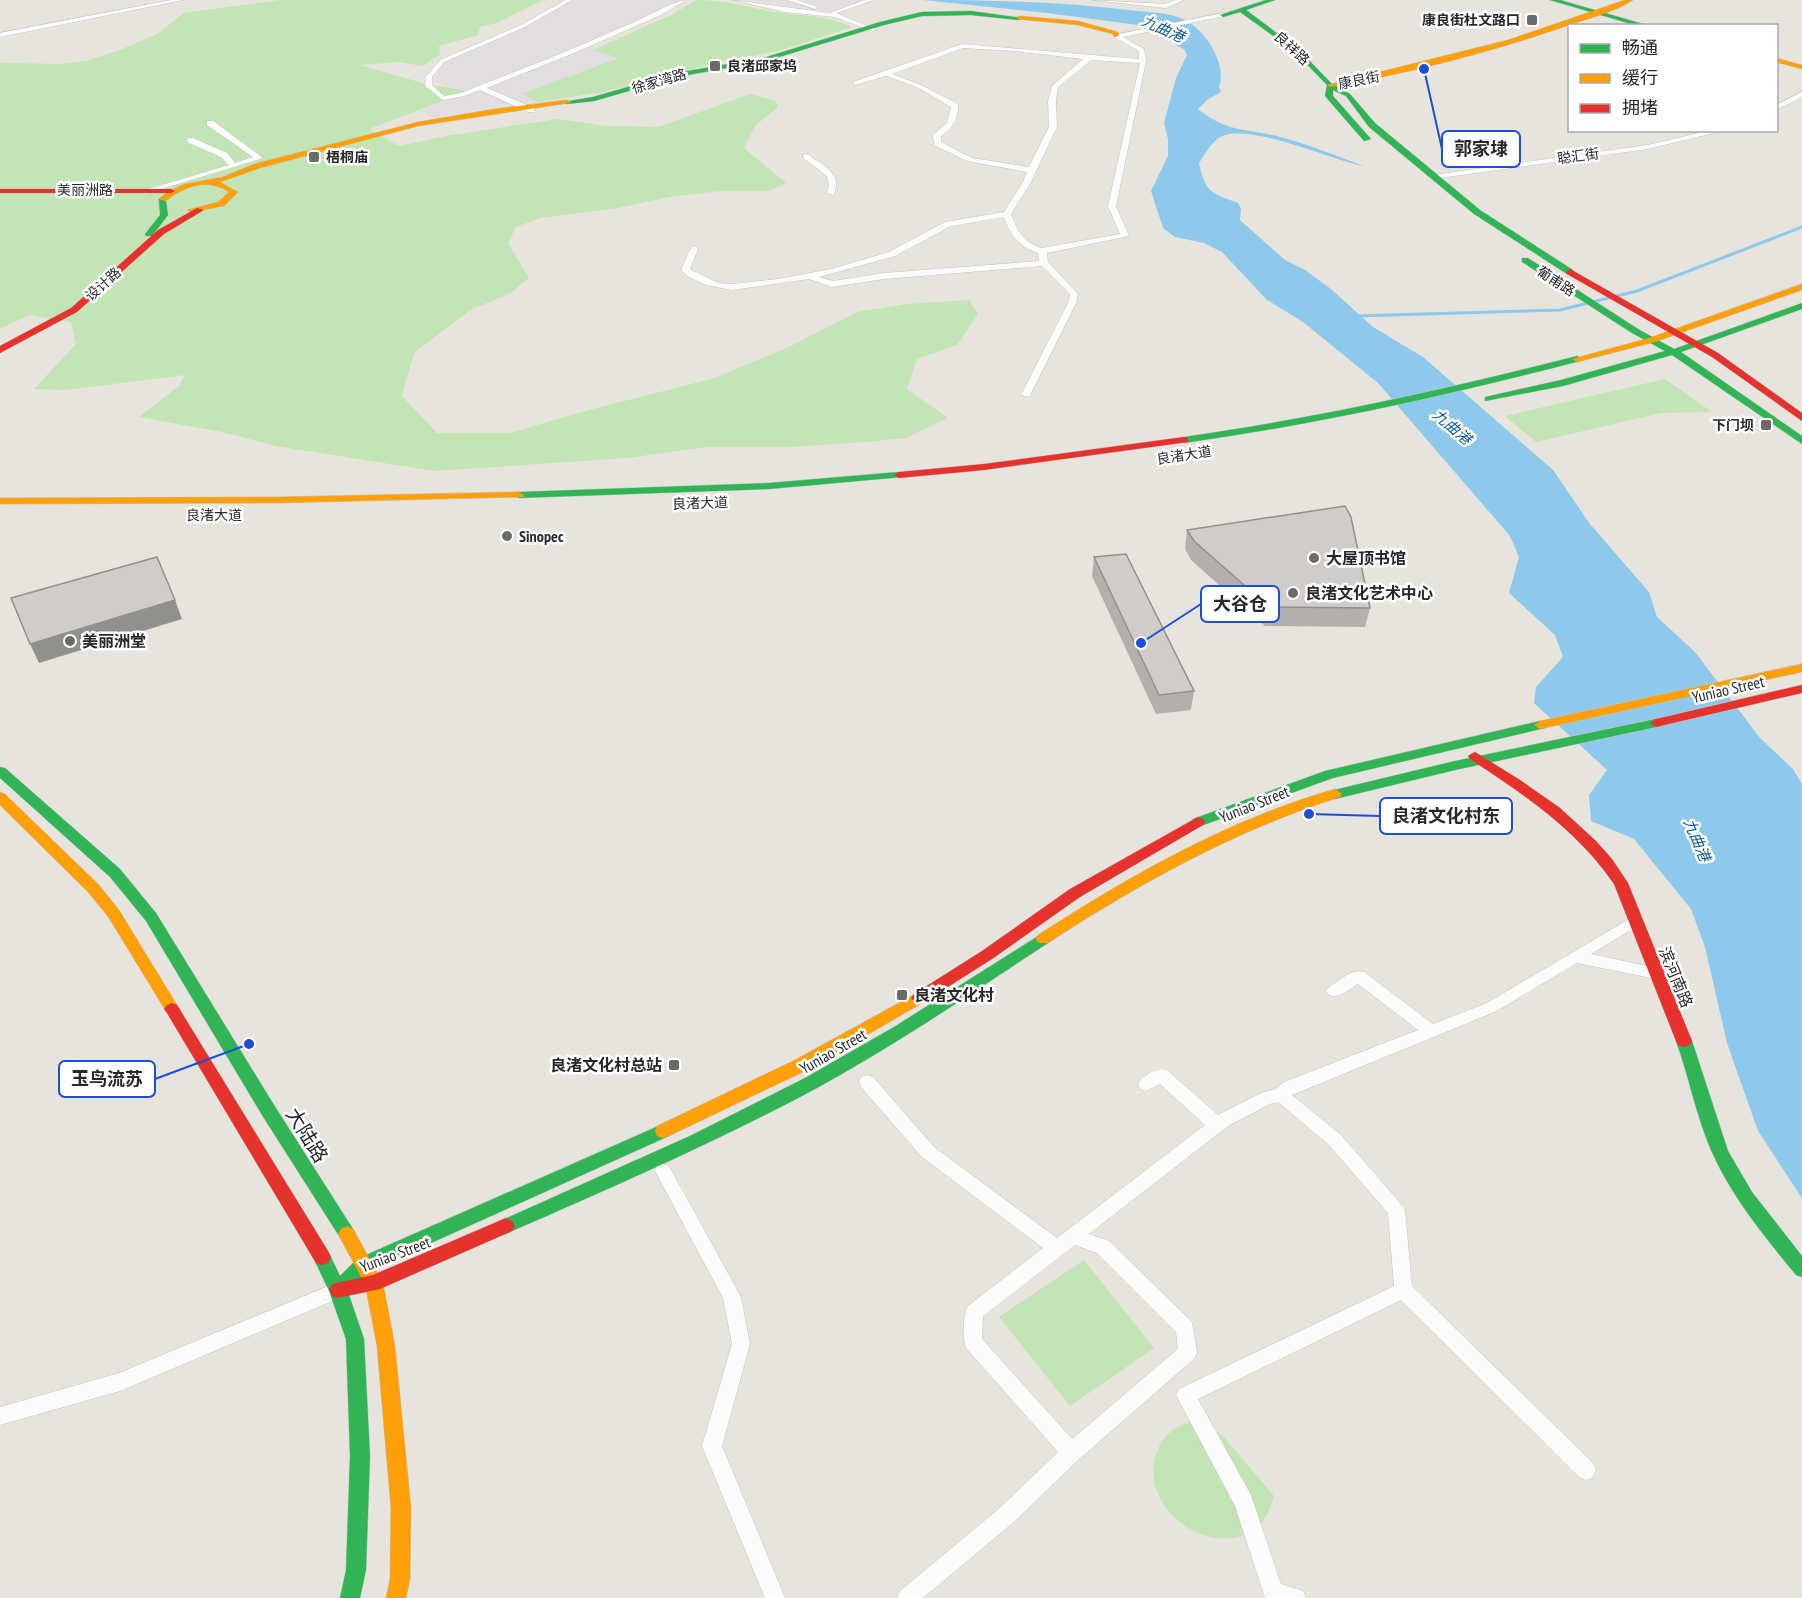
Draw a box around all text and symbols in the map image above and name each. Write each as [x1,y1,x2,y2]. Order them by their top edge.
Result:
water label: 九曲港 [1139,11,1189,47]
place label: 康良街杜文路口 [1422,11,1520,29]
marker: 康良街杜文路口 [1525,13,1539,27]
legend [1568,24,1778,132]
street label: 良祥路 [1270,27,1314,69]
text: 畅通 [1622,36,1658,59]
place label: 良渚邱家坞 [727,57,797,75]
marker: 良渚邱家坞 [708,59,722,73]
street label: 徐家湾路 [630,65,688,97]
text: 缓行 [1622,66,1658,89]
street label: 康良街 [1337,67,1381,93]
text: 拥堵 [1622,96,1658,119]
callout: 郭家埭 [1442,131,1520,167]
text: 郭家埭 [1454,137,1508,160]
street label: 聪汇街 [1556,144,1600,168]
place label: 梧桐庙 [326,148,368,166]
marker: 梧桐庙 [307,150,321,164]
street label: 美丽洲路 [57,181,113,199]
street label: 葡甫路 [1533,262,1579,300]
street label: 设计路 [81,263,125,305]
water label: 九曲港 [1429,405,1477,450]
place label: 下门坝 [1712,416,1754,434]
marker: 下门坝 [1759,418,1773,432]
street label: 良渚大道 [1155,442,1213,468]
street label: 良渚大道 [672,493,728,513]
street label: 良渚大道 [186,506,242,524]
place label: Sinopec [519,526,564,546]
marker: Sinopec [500,529,514,543]
place label: 大屋顶书馆 [1326,548,1406,568]
marker: 大屋顶书馆 [1307,551,1321,565]
place label: 良渚文化艺术中心 [1305,583,1433,603]
callout: 大谷仓 [1201,586,1279,622]
marker: 良渚文化艺术中心 [1286,586,1300,600]
text: 大谷仓 [1213,592,1267,615]
place label: 美丽洲堂 [82,631,146,651]
marker: 美丽洲堂 [63,634,77,648]
street label: Yuniao Street [1690,671,1767,707]
street label: Yuniao Street [1216,781,1292,827]
callout: 良渚文化村东 [1380,798,1512,834]
text: 良渚文化村东 [1392,804,1500,827]
water label: 九曲港 [1680,815,1716,866]
street label: 滨河南路 [1655,944,1697,1010]
place label: 良渚文化村 [914,985,994,1005]
marker: 良渚文化村 [895,988,909,1002]
street label: Yuniao Street [796,1024,870,1078]
place label: 良渚文化村总站 [550,1055,662,1075]
marker: 良渚文化村总站 [667,1058,681,1072]
callout: 玉鸟流苏 [59,1061,155,1097]
text: 玉鸟流苏 [71,1067,143,1090]
street label: 大陆路 [280,1103,334,1167]
street label: Yuniao Street [357,1231,434,1277]

